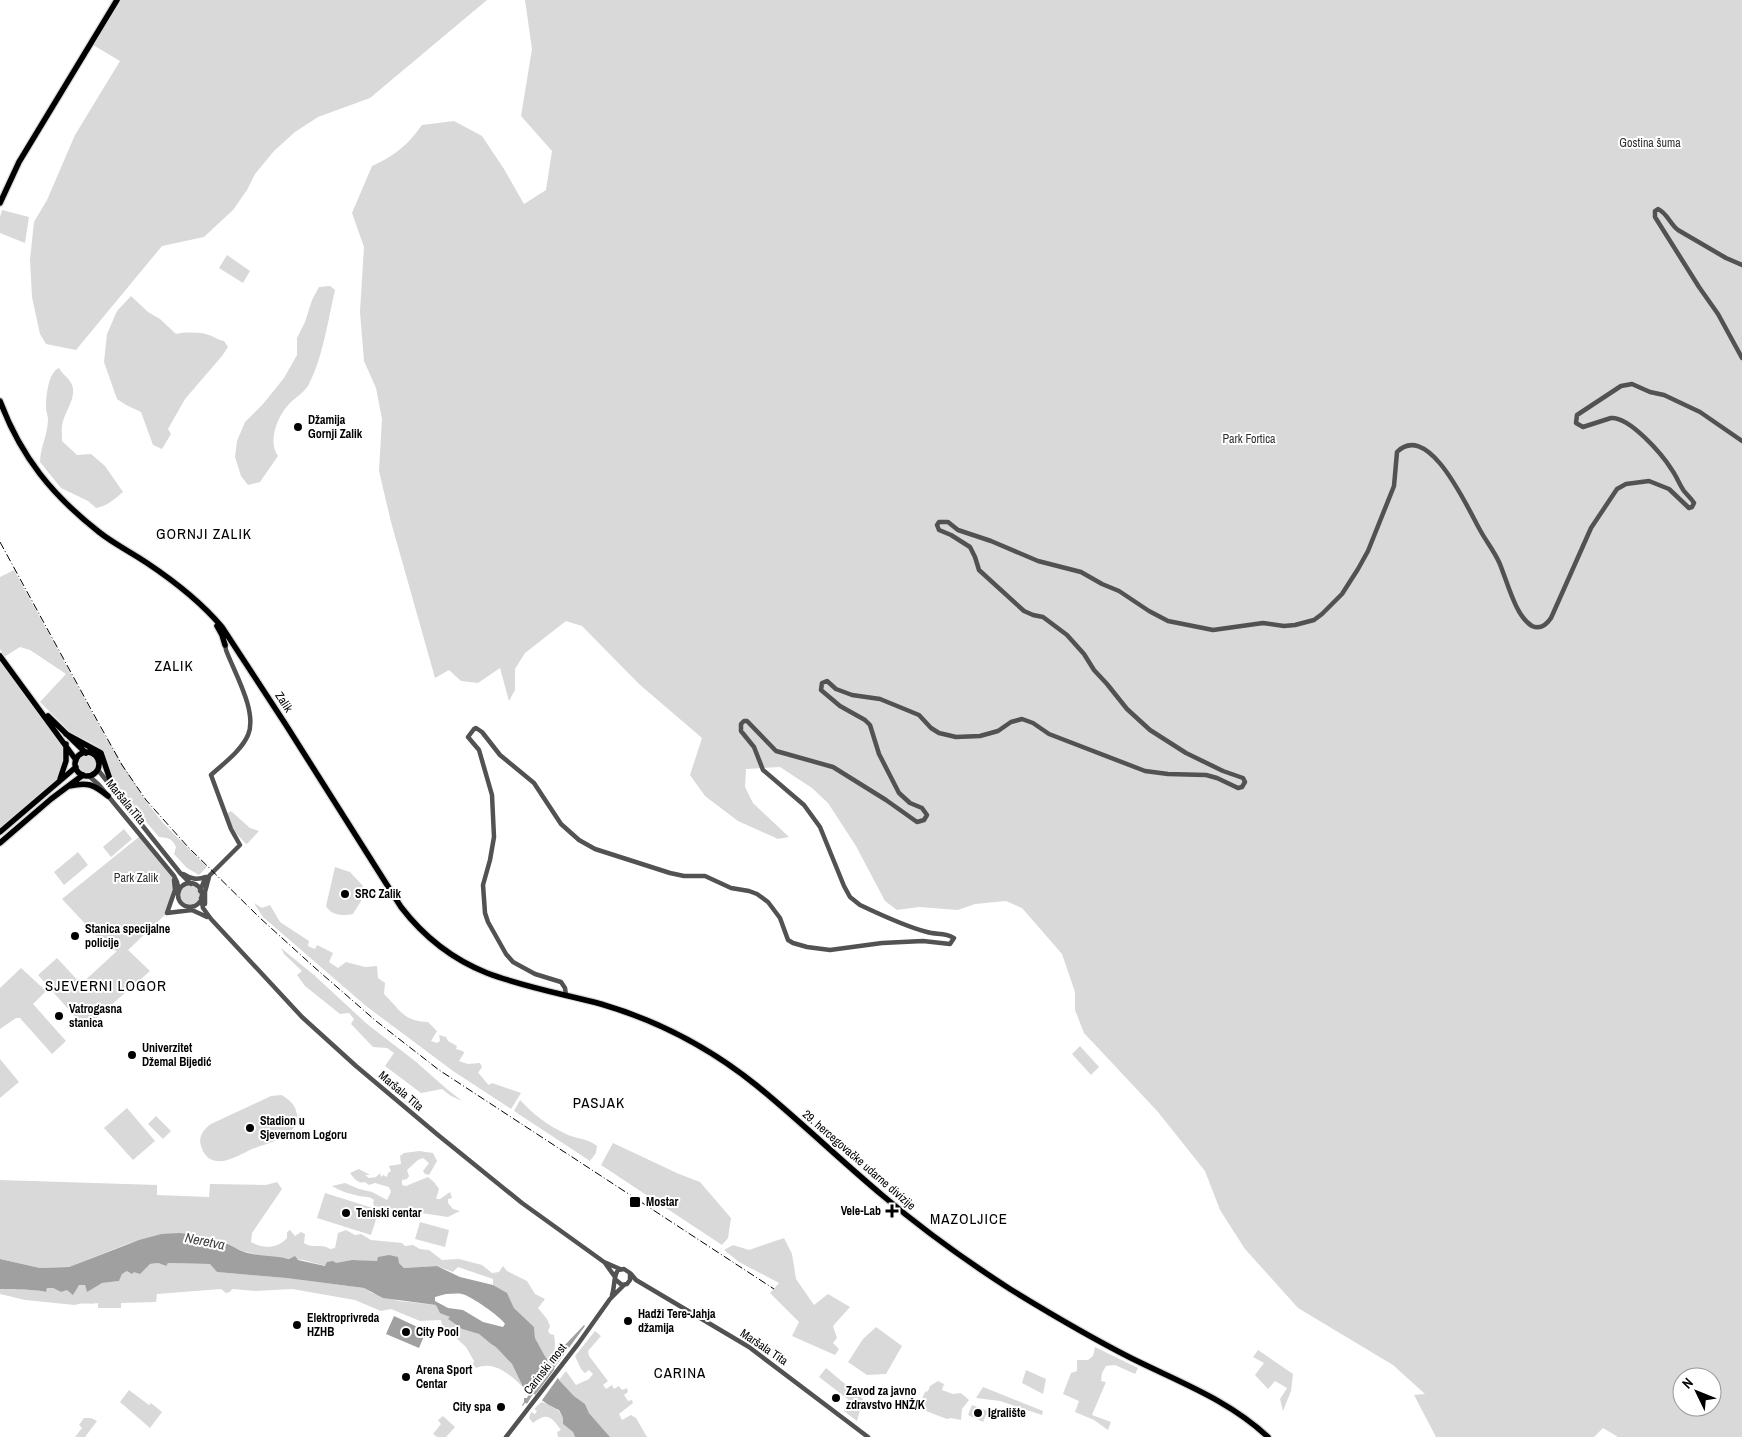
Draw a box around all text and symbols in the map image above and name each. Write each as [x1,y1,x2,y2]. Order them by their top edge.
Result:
park label: Gostina šuma [1619,135,1681,151]
place label: Džamija Gornji Zalik [308,412,363,442]
marker: Džamija Gornji Zalik [292,421,304,433]
park label: Park Fortica [1222,431,1276,447]
district label: GORNJI ZALIK [156,523,252,544]
district label: ZALIK [154,655,194,676]
street label: Zalik [271,689,297,715]
street label: Maršala Tita [102,776,150,828]
park label: Park Zalik [114,870,158,886]
place label: SRC Zalik [355,886,401,902]
marker: SRC Zalik [339,888,351,900]
place label: Stanica specijalne policije [85,921,171,951]
marker: Stanica specijalne policije [69,930,81,942]
district label: SJEVERNI LOGOR [45,975,167,996]
place label: Vatrogasna stanica [69,1001,123,1031]
marker: Vatrogasna stanica [53,1010,65,1022]
place label: Univerzitet Džemal Bijedić [142,1040,212,1070]
marker: Univerzitet Džemal Bijedić [126,1049,138,1061]
street label: Maršala Tita [375,1067,427,1115]
district label: PASJAK [573,1092,625,1113]
street label: 29. hercegovačke udarne divizije [799,1106,919,1214]
place label: Stadion u Sjevernom Logoru [260,1113,347,1143]
marker: Stadion u Sjevernom Logoru [244,1122,256,1134]
place label: Mostar [646,1194,678,1210]
marker: Mostar [628,1195,642,1209]
place label: Vele-Lab [841,1203,881,1219]
marker: Vele-Lab [885,1204,899,1218]
place label: Teniski centar [356,1205,422,1221]
marker: Teniski centar [340,1207,352,1219]
district label: MAZOLJICE [930,1208,1008,1229]
water label: Neretva [184,1228,226,1254]
place label: Hadži Tere-Jahja džamija [638,1306,716,1336]
place label: Elektroprivreda HZHB [307,1310,380,1340]
marker: Hadži Tere-Jahja džamija [622,1315,634,1327]
marker: Elektroprivreda HZHB [291,1319,303,1331]
place label: City Pool [416,1324,459,1340]
street label: Maršala Tita [737,1325,791,1369]
marker: City Pool [400,1326,412,1338]
street label: Carinski most [520,1340,570,1398]
place label: Arena Sport Centar [416,1362,473,1392]
district label: CARINA [654,1362,706,1383]
north arrow [1672,1367,1722,1417]
marker: Arena Sport Centar [400,1371,412,1383]
text: N [1678,1374,1697,1392]
place label: Zavod za javno zdravstvo HNŽ/K [846,1383,926,1413]
marker: Zavod za javno zdravstvo HNŽ/K [830,1392,842,1404]
place label: City spa [453,1399,492,1415]
marker: City spa [495,1401,507,1413]
place label: Igralište [988,1405,1026,1421]
marker: Igralište [972,1407,984,1419]

